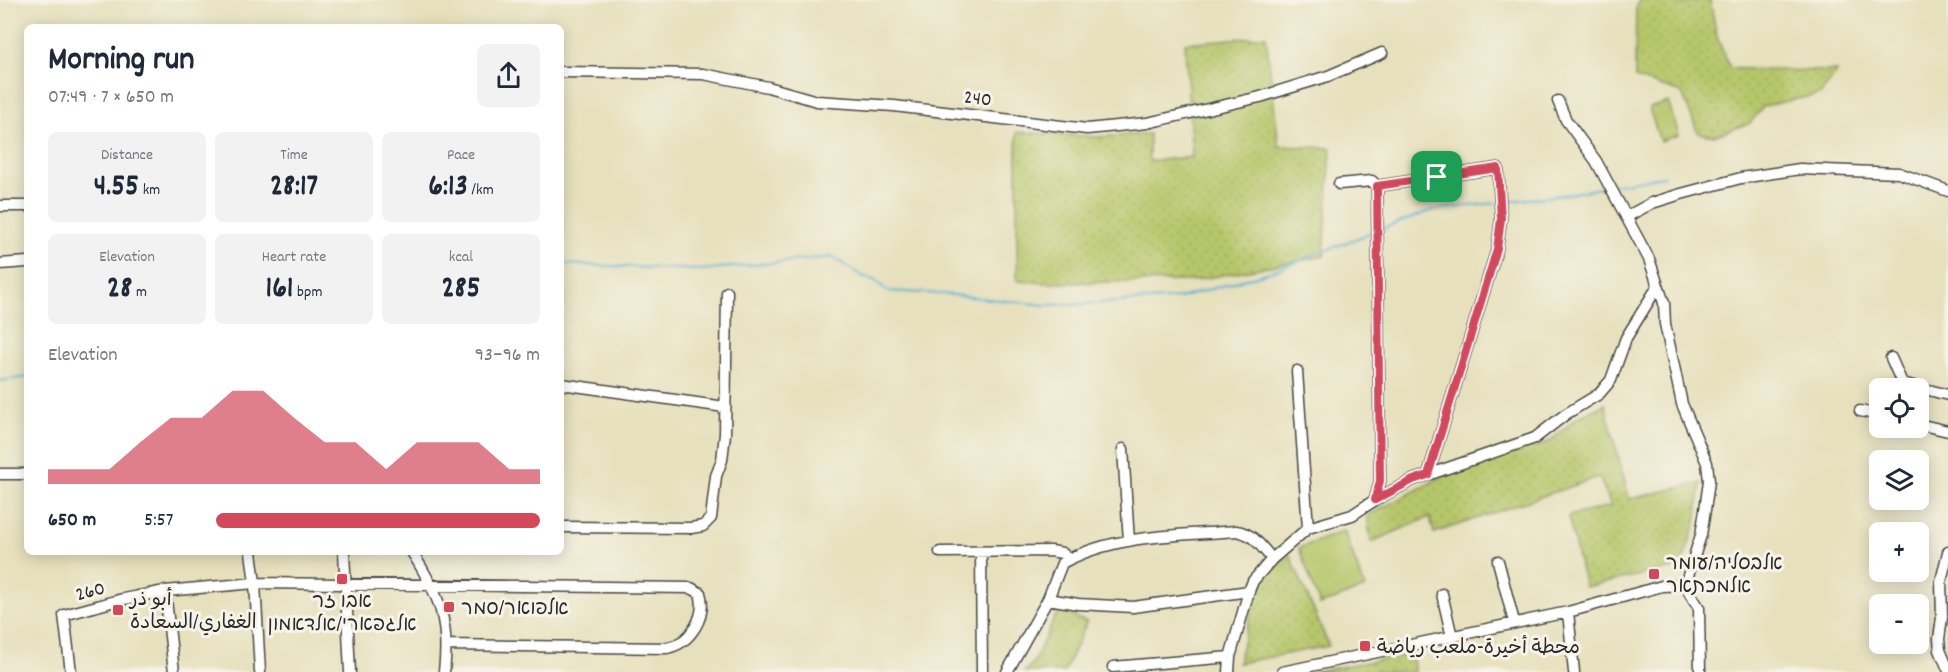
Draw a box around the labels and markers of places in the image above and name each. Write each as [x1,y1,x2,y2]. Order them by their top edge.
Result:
pin [1411,151,1462,202]
place label: אלבסליה/עומר אלמכתאר [1666,551,1783,602]
marker: אלבסליה/עומר אלמכתאר [1647,567,1661,581]
marker: אבו זר אלגפארי/אלדאמון [335,572,349,586]
place label: أبو ذر الغفاري/السعادة [128,587,257,638]
place label: אבו זר אלגפארי/אלדאמון [267,589,417,640]
place label: אלפואר/סמר [461,596,568,624]
marker: אלפואר/סמר [442,600,456,614]
marker: أبو ذر الغفاري/السعادة [111,603,125,617]
place label: محطة أخيرة-ملعب رياضة [1377,635,1580,663]
marker: محطة أخيرة-ملعب رياضة [1358,639,1372,653]

